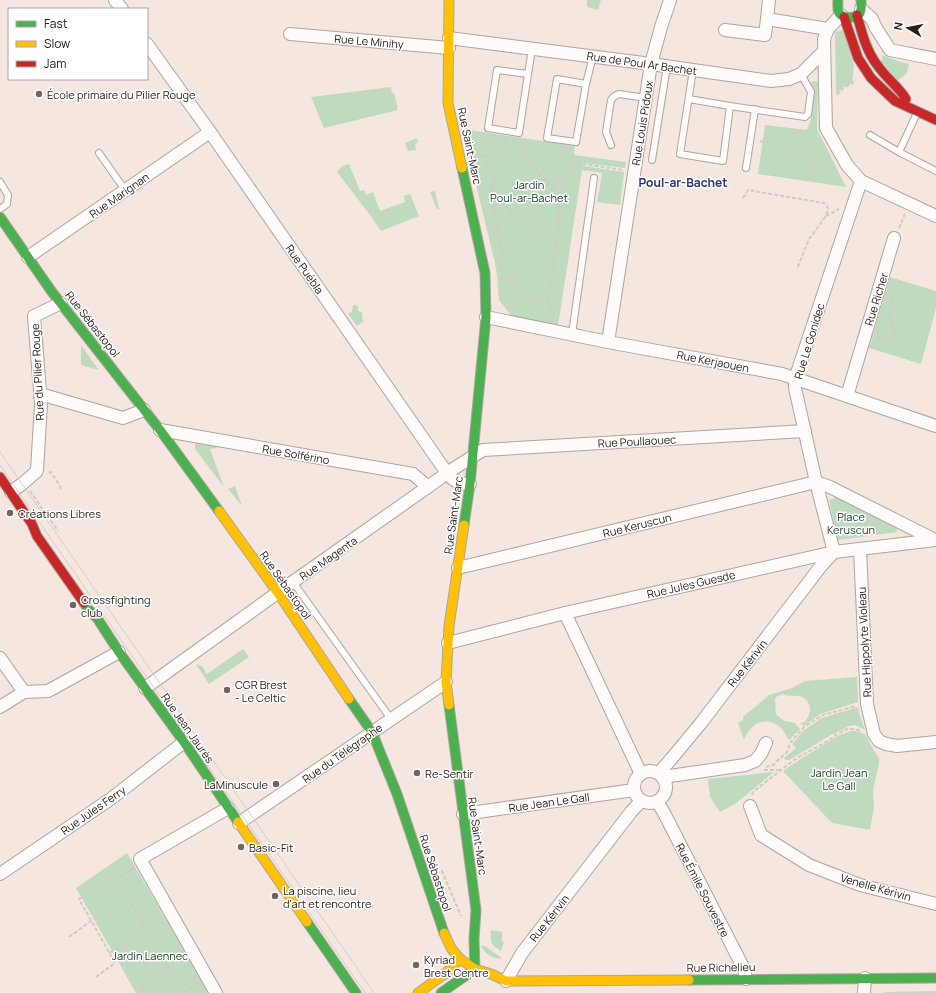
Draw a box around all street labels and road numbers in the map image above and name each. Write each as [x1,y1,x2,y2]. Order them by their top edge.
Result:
street label: Rue Le Minihy [334,30,405,52]
street label: Rue de Poul Ar Bachet [586,48,698,78]
street label: Rue Louis Pidoux [628,79,656,167]
street label: Rue Saint-Marc [455,106,485,186]
street label: Rue Marignan [86,169,152,221]
street label: Rue Puébla [283,241,327,297]
street label: Rue Richer [861,271,891,327]
street label: Rue Sébastopol [62,288,124,360]
street label: Rue Le Gonidec [790,301,828,381]
street label: Rue du Pilier Rouge [27,322,47,421]
street label: Rue Kerjaouen [676,347,750,375]
street label: Rue Poullaouec [597,431,677,451]
street label: Rue Solférino [261,441,331,467]
street label: Rue Saint-Marc [440,475,466,555]
street label: Rue Keruscun [601,509,673,541]
street label: Rue Magenta [296,533,360,583]
street label: Rue Sébastopol [257,548,315,622]
street label: Rue Jules Guesde [645,566,737,601]
street label: Rue Hippolyte Violeau [854,586,874,698]
street label: Rue Kérivin [724,636,770,690]
street label: Rue Jean Jaurès [158,690,218,766]
street label: Rue du Télégraphe [299,719,385,786]
street label: Rue Jules Ferry [58,782,129,838]
street label: Rue Jean Le Gall [508,789,590,815]
street label: Rue Saint-Marc [465,796,491,876]
street label: Rue Sébastopol [417,833,455,913]
street label: Rue Émile Souvestre [673,840,733,940]
street label: Venelle Kérivin [839,870,913,904]
street label: Rue Kérivin [526,891,572,945]
street label: Rue Richelieu [686,959,756,975]

